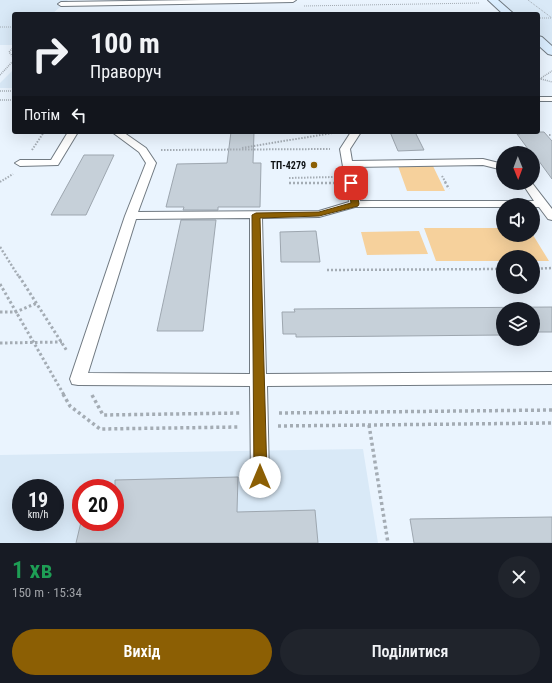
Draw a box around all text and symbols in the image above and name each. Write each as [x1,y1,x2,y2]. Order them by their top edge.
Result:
text: 100 m [90,27,160,60]
icon: right [24,28,76,80]
text: Праворуч [90,61,162,82]
icon: left [68,104,90,126]
text: Потім [24,106,60,124]
north arrow [496,146,540,190]
map controls [496,146,540,346]
place label: ТП-4279 [271,160,306,171]
marker: ТП-4279 [309,160,319,170]
pin [334,166,368,200]
icon: arrive [340,172,362,194]
button: sound [496,198,540,242]
button: search [496,250,540,294]
button: layers [496,302,540,346]
position arrow [239,456,281,498]
speed limit sign: 20 [72,479,124,531]
text: 19 [28,488,48,512]
text: km/h [28,509,48,520]
text: 1 хв [12,556,52,584]
button: close [498,556,540,598]
text: 150 m · 15:34 [12,585,82,600]
button: Вихід [12,629,272,675]
button: Поділитися [280,629,540,675]

